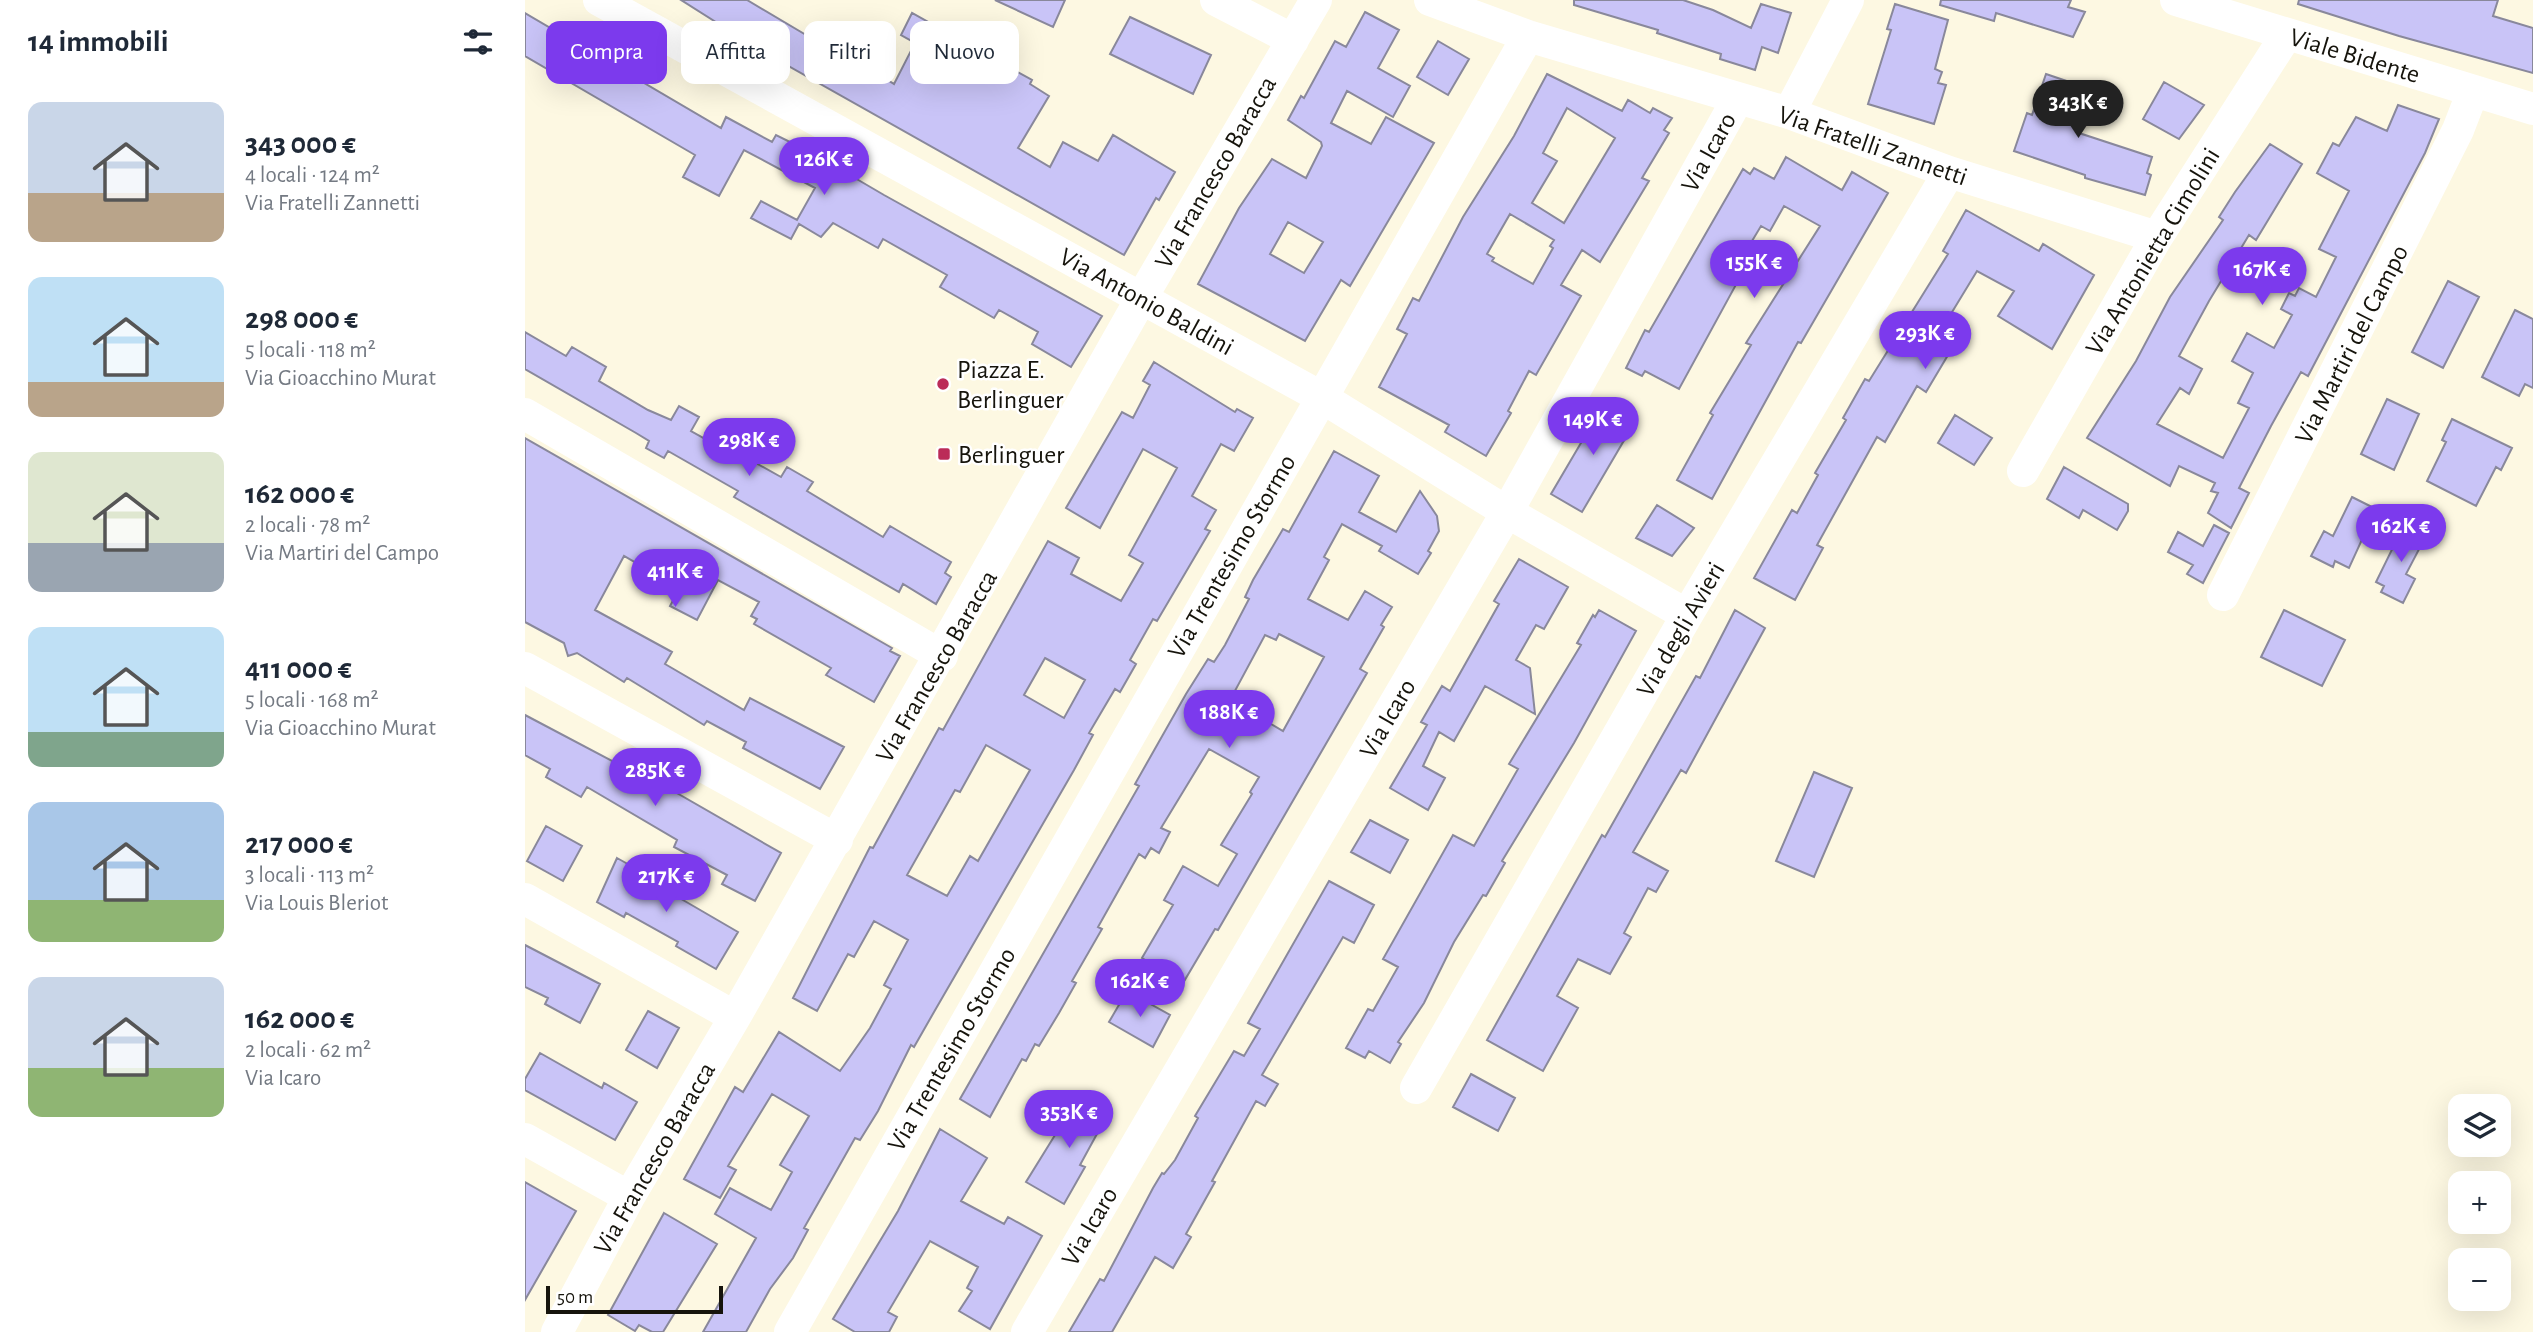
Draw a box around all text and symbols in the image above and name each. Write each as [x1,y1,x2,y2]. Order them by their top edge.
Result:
chip: Compra [546,21,667,84]
chip: Affitta [681,21,790,84]
chip: Filtri [804,21,896,84]
chip: Nuovo [910,21,1019,84]
icon: filters [459,23,497,61]
street label: Viale Bidente [2286,24,2423,88]
text: 14 immobili [28,27,169,57]
street label: Via Francesco Baracca [1150,72,1281,273]
pin: 343K € [2021,80,2135,140]
text: 343K € [2048,91,2108,114]
street label: Via Fratelli Zannetti [1775,101,1971,190]
street label: Via Icaro [1677,108,1741,197]
text: 343 000 € [245,129,356,159]
icon: home [84,130,168,214]
pin: 126K € [767,138,881,197]
street label: Via Antonietta Cimolini [2081,144,2225,359]
text: 126K € [795,148,853,171]
text: 4 locali · 124 m² [245,164,380,187]
text: Via Fratelli Zannetti [245,192,420,215]
pin: 155K € [1697,240,1811,300]
street label: Via Martiri del Campo [2290,241,2413,448]
street label: Via Antonio Baldini [1055,243,1238,360]
pin: 167K € [2205,247,2319,307]
text: 155K € [1726,251,1782,274]
text: 167K € [2234,258,2290,281]
text: 298 000 € [245,304,358,334]
icon: home [84,305,168,389]
pin: 293K € [1868,312,1982,371]
text: 293K € [1895,322,1955,345]
text: 5 locali · 118 m² [245,339,376,362]
place label: Piazza E. Berlinguer [957,357,1064,413]
text: Via Gioacchino Murat [245,367,436,390]
marker: Piazza E. Berlinguer [935,376,951,392]
pin: 149K € [1536,398,1650,457]
text: 149K € [1564,408,1622,431]
pin: 298K € [692,419,806,478]
text: 298K € [719,429,779,452]
place label: Berlinguer [958,442,1065,468]
marker: Berlinguer [936,446,952,462]
street label: Via Trentesimo Stormo [1163,450,1301,663]
text: 162 000 € [245,479,354,509]
icon: home [84,480,168,564]
pin: 162K € [2344,504,2458,564]
text: 2 locali · 78 m² [245,514,370,537]
text: 162K € [2372,515,2430,538]
text: Via Martiri del Campo [245,542,439,565]
pin: 411K € [618,550,732,609]
street label: Via degli Avieri [1632,558,1730,701]
text: 411K € [647,560,703,583]
street label: Via Francesco Baracca [871,566,1002,767]
text: 411 000 € [245,654,352,684]
icon: home [84,655,168,739]
street label: Via Icaro [1355,675,1421,762]
text: 5 locali · 168 m² [245,689,379,712]
pin: 188K € [1172,690,1286,750]
text: 188K € [1200,701,1258,724]
text: Via Gioacchino Murat [245,717,436,740]
pin: 285K € [598,748,712,808]
text: 285K € [625,759,685,782]
text: 217 000 € [245,829,353,859]
icon: home [84,830,168,914]
pin: 217K € [609,855,723,914]
text: 3 locali · 113 m² [245,864,374,887]
text: 217K € [638,865,694,888]
text: Via Louis Bleriot [245,892,388,915]
street label: Via Trentesimo Stormo [883,943,1021,1156]
pin: 162K € [1083,960,1197,1019]
text: 162K € [1111,970,1169,993]
text: 162 000 € [245,1004,354,1034]
icon: home [84,1005,168,1089]
text: 2 locali · 62 m² [245,1039,371,1062]
street label: Via Francesco Baracca [589,1058,720,1259]
text: Via Icaro [245,1067,321,1090]
pin: 353K € [1012,1090,1126,1150]
map controls [2448,1094,2511,1311]
button: layers [2448,1094,2511,1157]
text: 353K € [1040,1101,1098,1124]
button: + [2448,1171,2511,1234]
street label: Via Icaro [1057,1183,1123,1270]
button: − [2448,1248,2511,1311]
scale bar [546,1283,723,1315]
text: 50 m [557,1288,593,1307]

